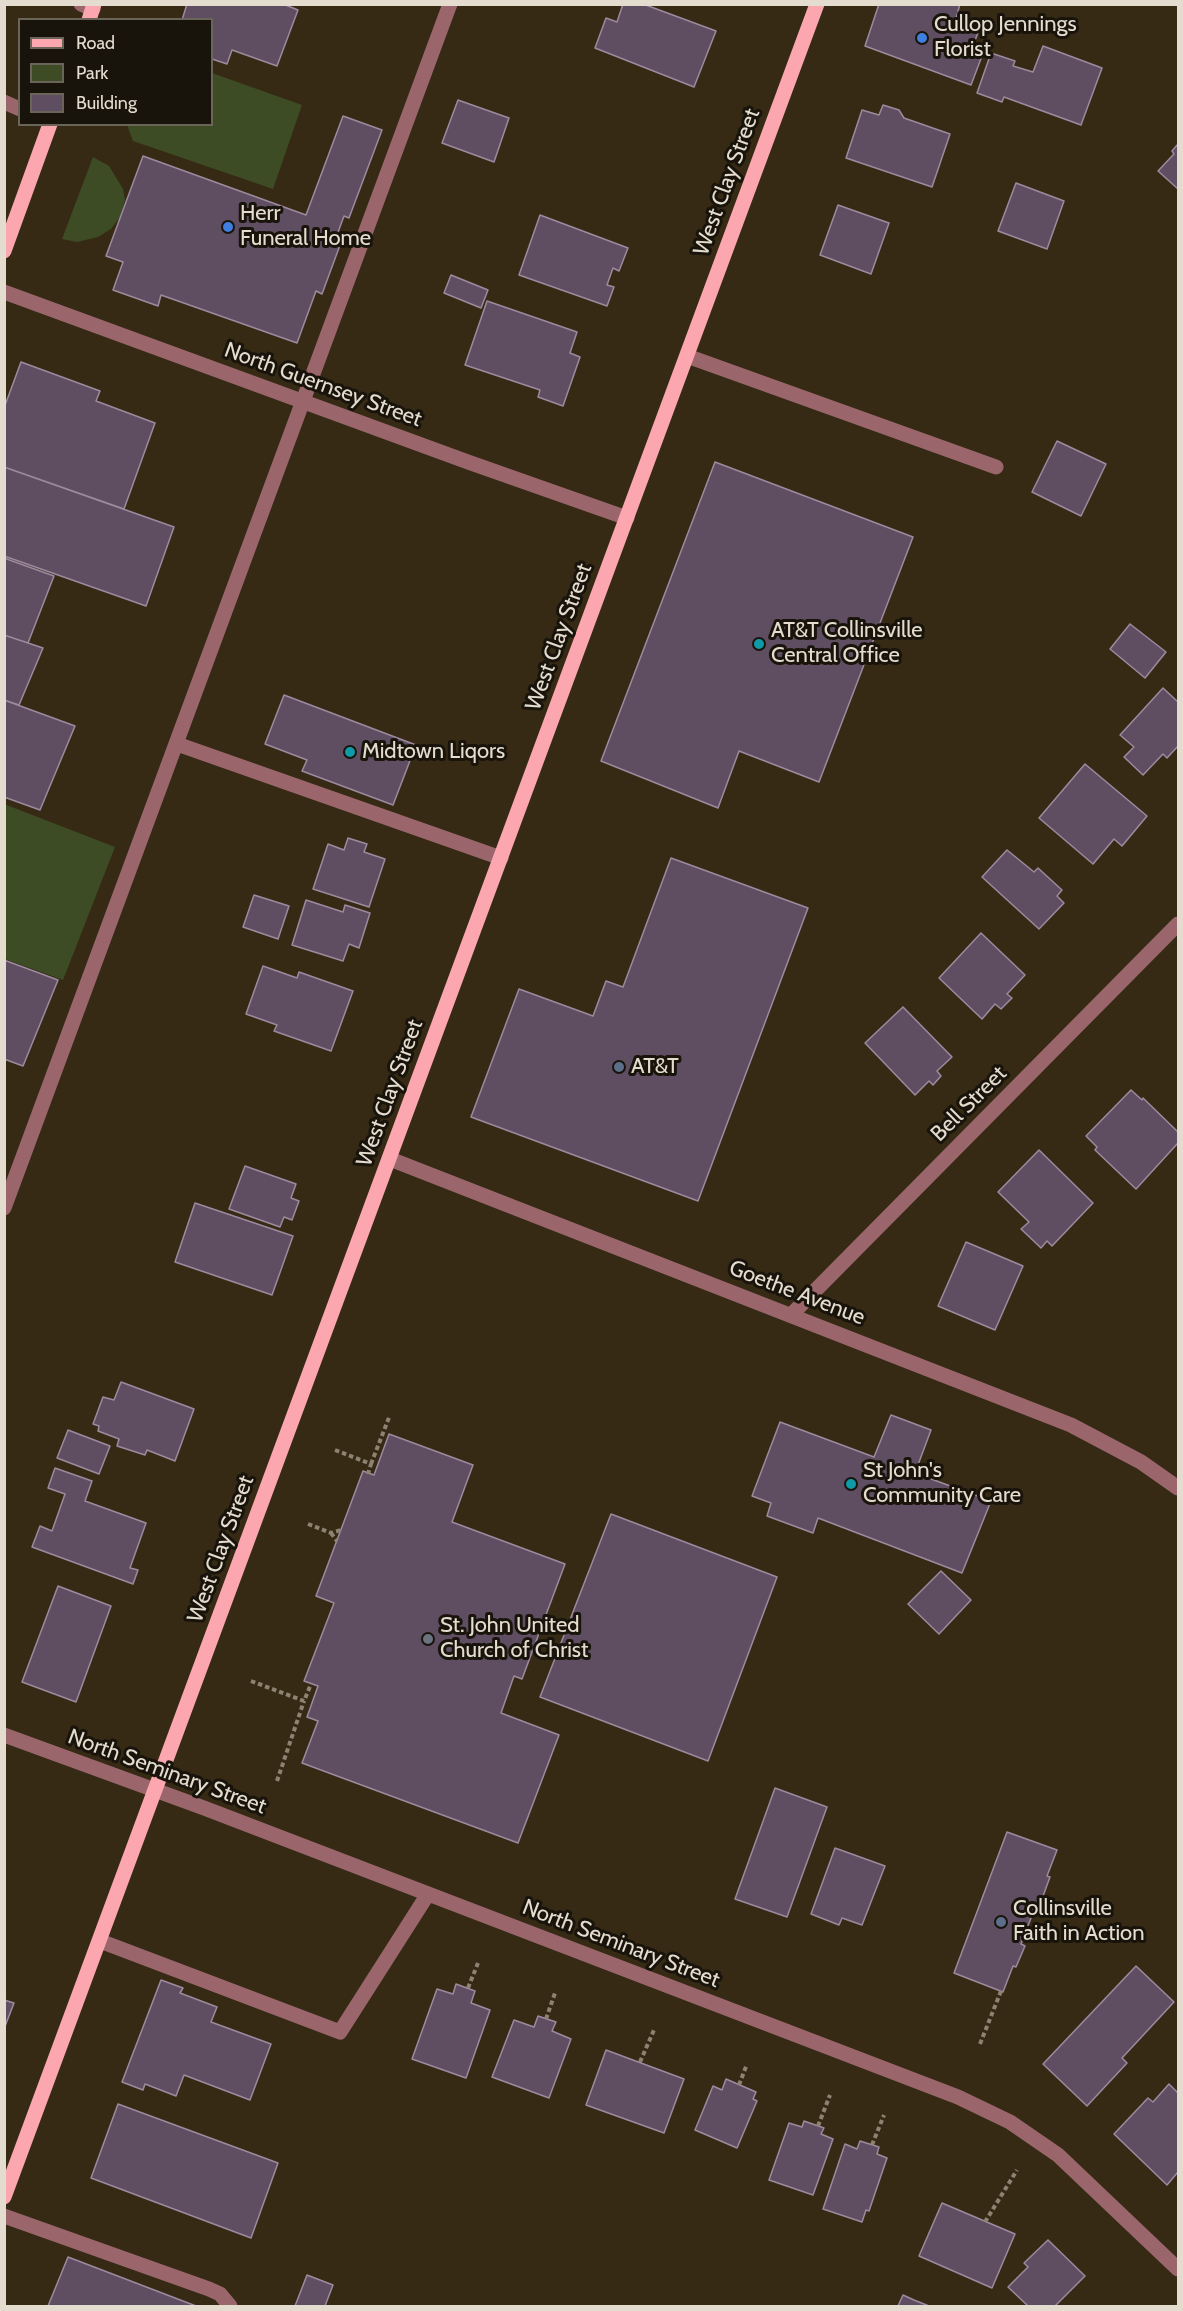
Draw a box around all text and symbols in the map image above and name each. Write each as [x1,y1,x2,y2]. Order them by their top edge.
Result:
place label: Cullop Jennings Florist [934,12,1077,63]
legend [18,18,213,126]
marker: Cullop Jennings Florist [915,31,929,45]
text: Road [76,32,115,54]
text: Park [76,62,108,84]
text: Building [76,92,137,114]
street label: West Clay Street [688,105,766,259]
place label: Herr Funeral Home [240,201,371,252]
marker: Herr Funeral Home [221,220,235,234]
street label: North Guernsey Street [221,337,425,433]
street label: West Clay Street [520,560,598,714]
place label: AT&T Collinsville Central Office [771,618,923,670]
marker: AT&T Collinsville Central Office [752,637,766,651]
place label: Midtown Liqors [362,739,505,765]
marker: Midtown Liqors [343,745,357,759]
street label: West Clay Street [351,1016,429,1170]
place label: AT&T [631,1054,679,1080]
marker: AT&T [612,1060,626,1074]
street label: Bell Street [926,1061,1012,1147]
street label: Goethe Avenue [725,1255,869,1331]
place label: St John's Community Care [863,1458,1021,1510]
street label: West Clay Street [182,1472,260,1626]
marker: St John's Community Care [844,1477,858,1491]
place label: St. John United Church of Christ [440,1613,588,1664]
marker: St. John United Church of Christ [421,1632,435,1646]
street label: North Seminary Street [64,1724,270,1820]
street label: North Seminary Street [519,1894,723,1994]
place label: Collinsville Faith in Action [1013,1896,1144,1948]
marker: Collinsville Faith in Action [994,1915,1008,1929]

